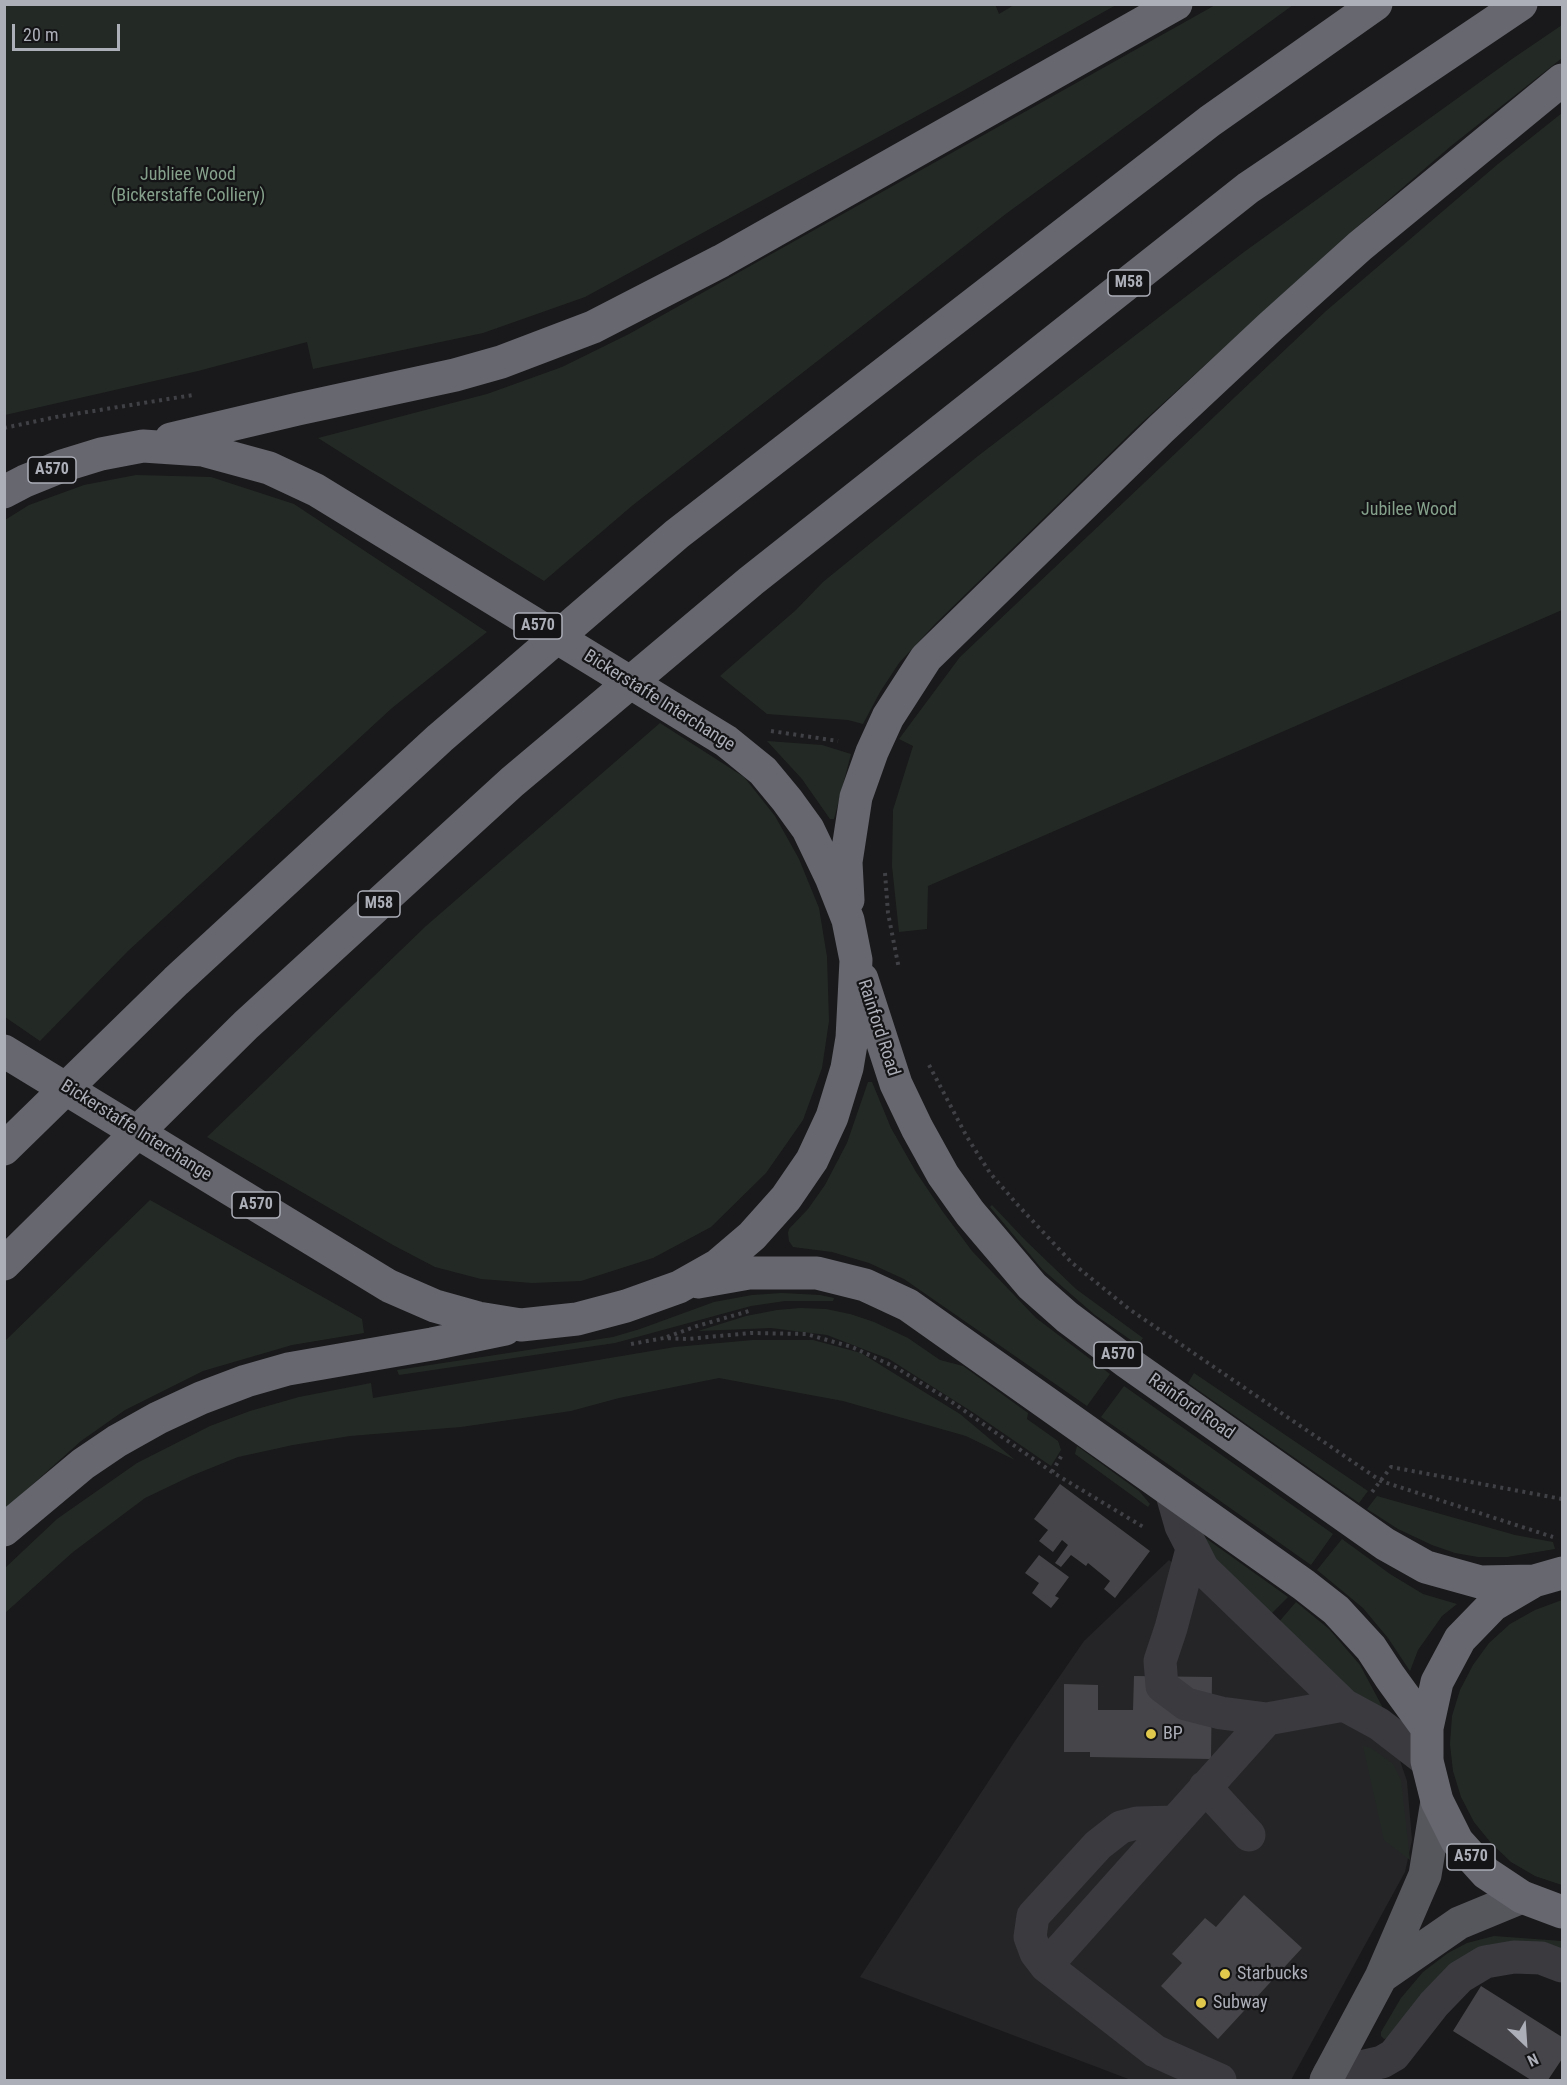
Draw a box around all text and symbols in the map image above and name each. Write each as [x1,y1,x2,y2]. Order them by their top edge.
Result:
scale bar [15,12,123,50]
text: 20 m [23,24,58,45]
park label: Jubliee Wood (Bickerstaffe Colliery) [111,164,265,207]
road number: M58 [1108,270,1150,296]
road number: A570 [28,457,76,483]
park label: Jubilee Wood [1361,499,1457,521]
road number: A570 [514,613,562,639]
street label: Bickerstaffe Interchange [579,646,739,756]
road number: M58 [358,891,400,917]
street label: Rainford Road [852,977,904,1079]
street label: Bickerstaffe Interchange [56,1076,216,1186]
road number: A570 [232,1192,280,1218]
road number: A570 [1094,1342,1142,1368]
street label: Rainford Road [1144,1369,1238,1445]
place label: BP [1163,1723,1183,1745]
marker: BP [1144,1727,1158,1741]
road number: A570 [1447,1844,1495,1870]
place label: Starbucks [1237,1963,1308,1985]
marker: Starbucks [1218,1967,1232,1981]
place label: Subway [1213,1992,1268,2014]
marker: Subway [1194,1996,1208,2010]
north arrow [1495,2013,1555,2073]
text: N [1524,2049,1541,2070]

